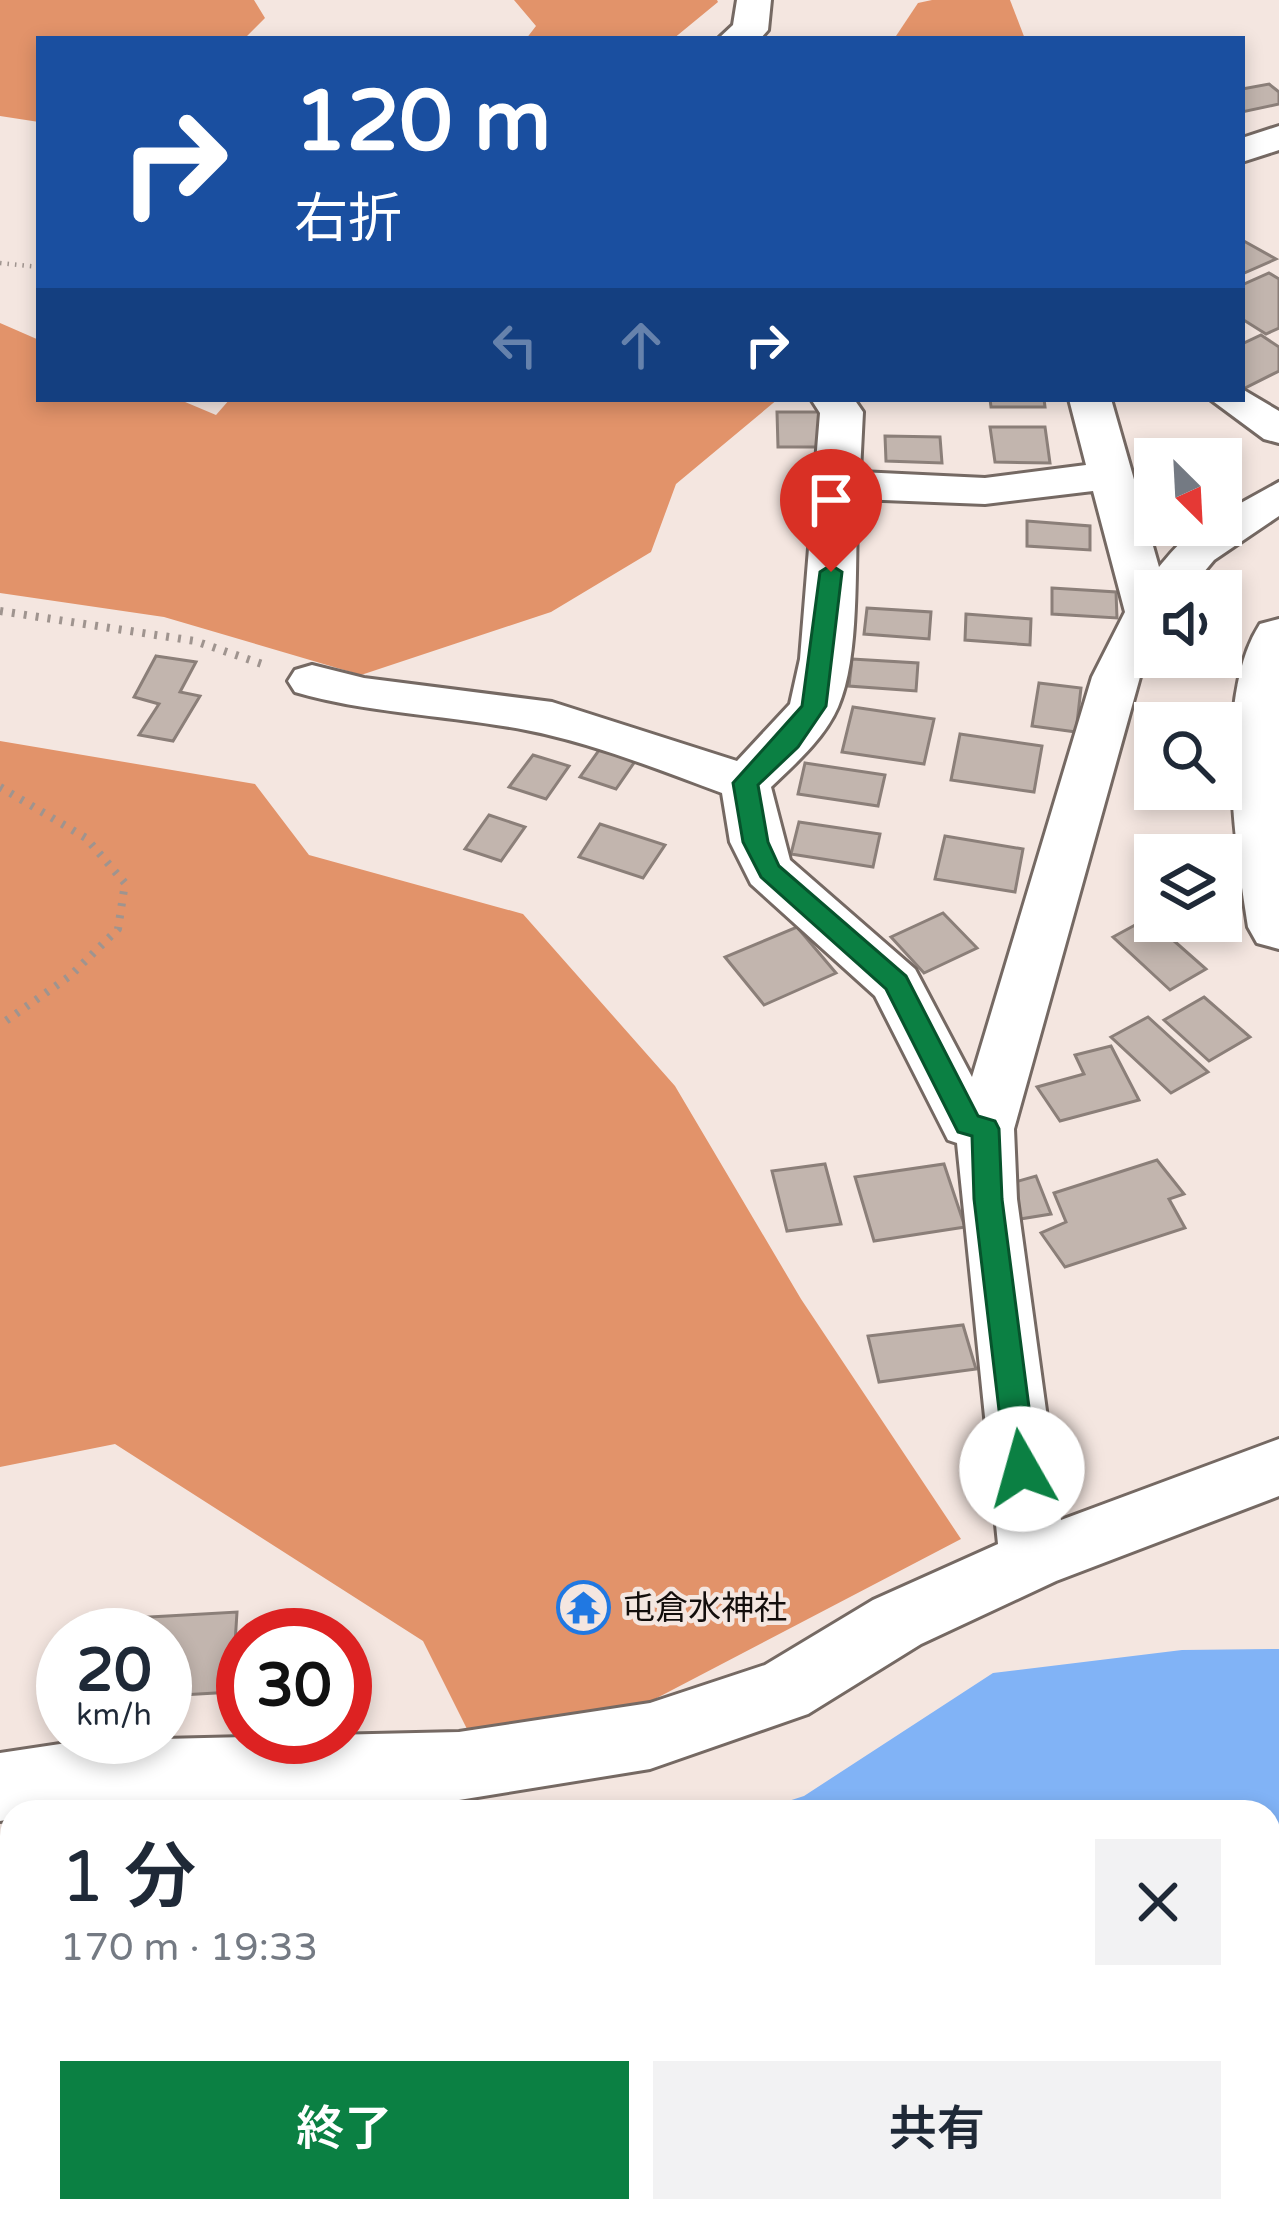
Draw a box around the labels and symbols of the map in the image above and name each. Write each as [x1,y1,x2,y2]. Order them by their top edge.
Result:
north arrow [1134,438,1242,546]
pin [780,449,882,572]
position arrow [959,1406,1085,1532]
temple icon: 屯倉水神社 [555,1580,611,1636]
place label: 屯倉水神社 [622,1589,787,1628]
speed limit sign: 30 [216,1608,372,1764]

